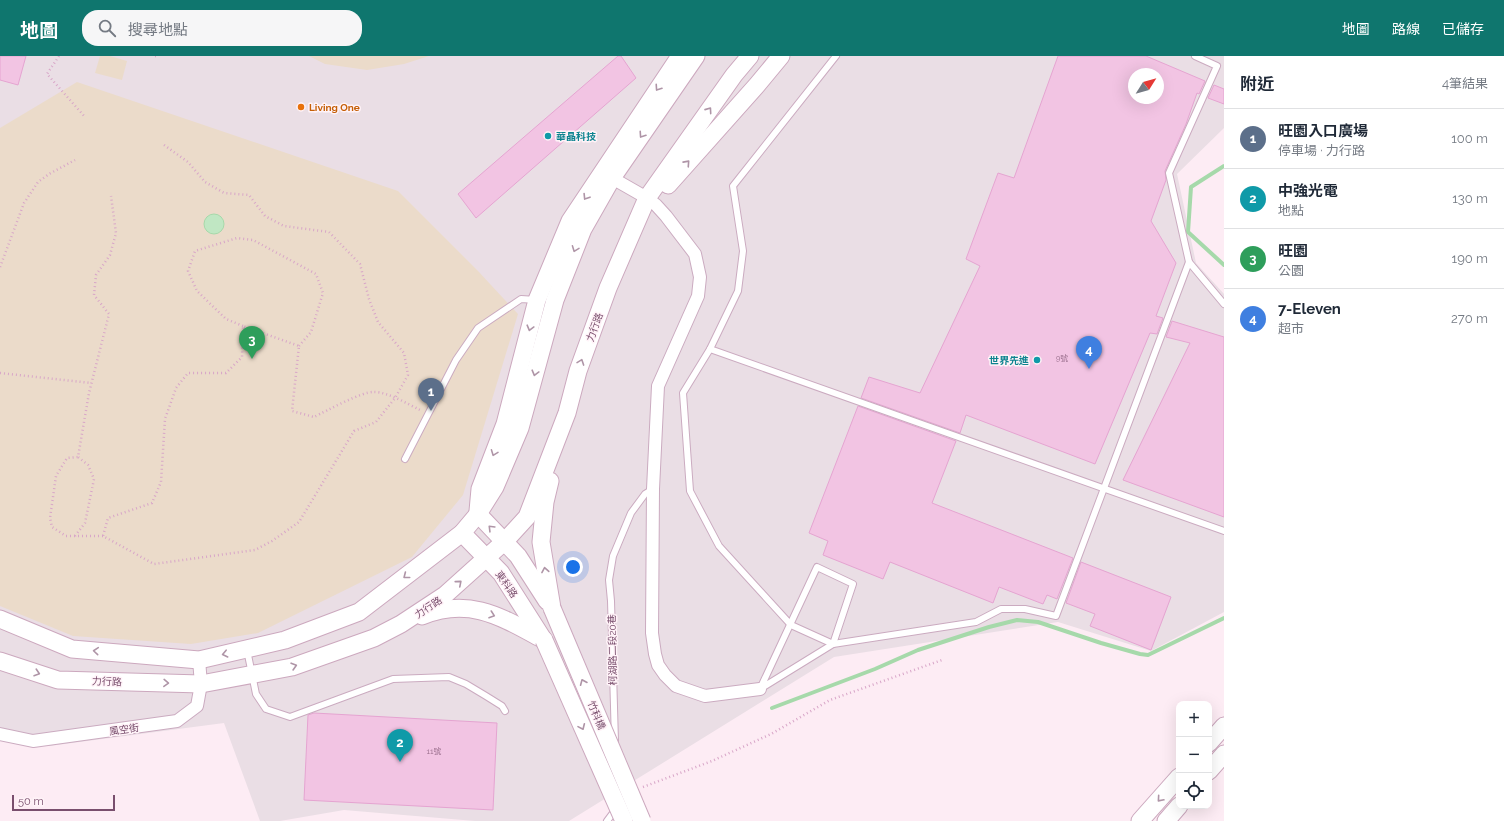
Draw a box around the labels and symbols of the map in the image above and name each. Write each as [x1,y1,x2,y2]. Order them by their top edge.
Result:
north arrow [1128,68,1164,104]
one-way arrow [656,84,663,91]
marker: Living One [296,102,306,112]
place label: Living One [309,102,360,113]
one-way arrow [704,107,712,114]
one-way arrow [640,130,647,137]
marker: 華晶科技 [543,131,553,141]
place label: 華晶科技 [556,131,596,142]
one-way arrow [682,160,689,168]
one-way arrow [584,193,591,200]
one-way arrow [571,246,579,253]
street label: 力行路 [584,311,605,343]
one-way arrow [526,325,535,332]
pin: 3 [239,326,265,359]
pin: 4 [1076,336,1102,369]
house number: 9號 [1056,353,1068,363]
place label: 世界先進 [989,355,1029,366]
marker: 世界先進 [1032,355,1042,365]
one-way arrow [577,359,585,366]
one-way arrow [531,369,540,376]
pin: 1 [418,378,444,411]
one-way arrow [490,449,498,456]
one-way arrow [489,525,496,533]
your location [563,557,583,577]
one-way arrow [541,567,549,573]
street label: 東科路 [493,569,520,600]
one-way arrow [404,571,411,578]
one-way arrow [454,581,461,588]
street label: 力行路 [413,594,444,620]
one-way arrow [489,610,496,618]
street label: 柯湖路二段20巷 [606,614,619,686]
one-way arrow [93,647,99,656]
one-way arrow [222,649,228,657]
one-way arrow [290,662,297,671]
one-way arrow [33,668,40,677]
street label: 力行路 [92,675,122,688]
one-way arrow [163,679,169,687]
one-way arrow [580,679,588,686]
street label: 竹科橋 [586,699,607,731]
street label: 風空街 [108,722,140,737]
one-way arrow [577,723,585,731]
pin: 2 [387,729,413,762]
house number: 11號 [427,746,441,756]
scale bar [12,793,115,812]
one-way arrow [1157,794,1164,802]

